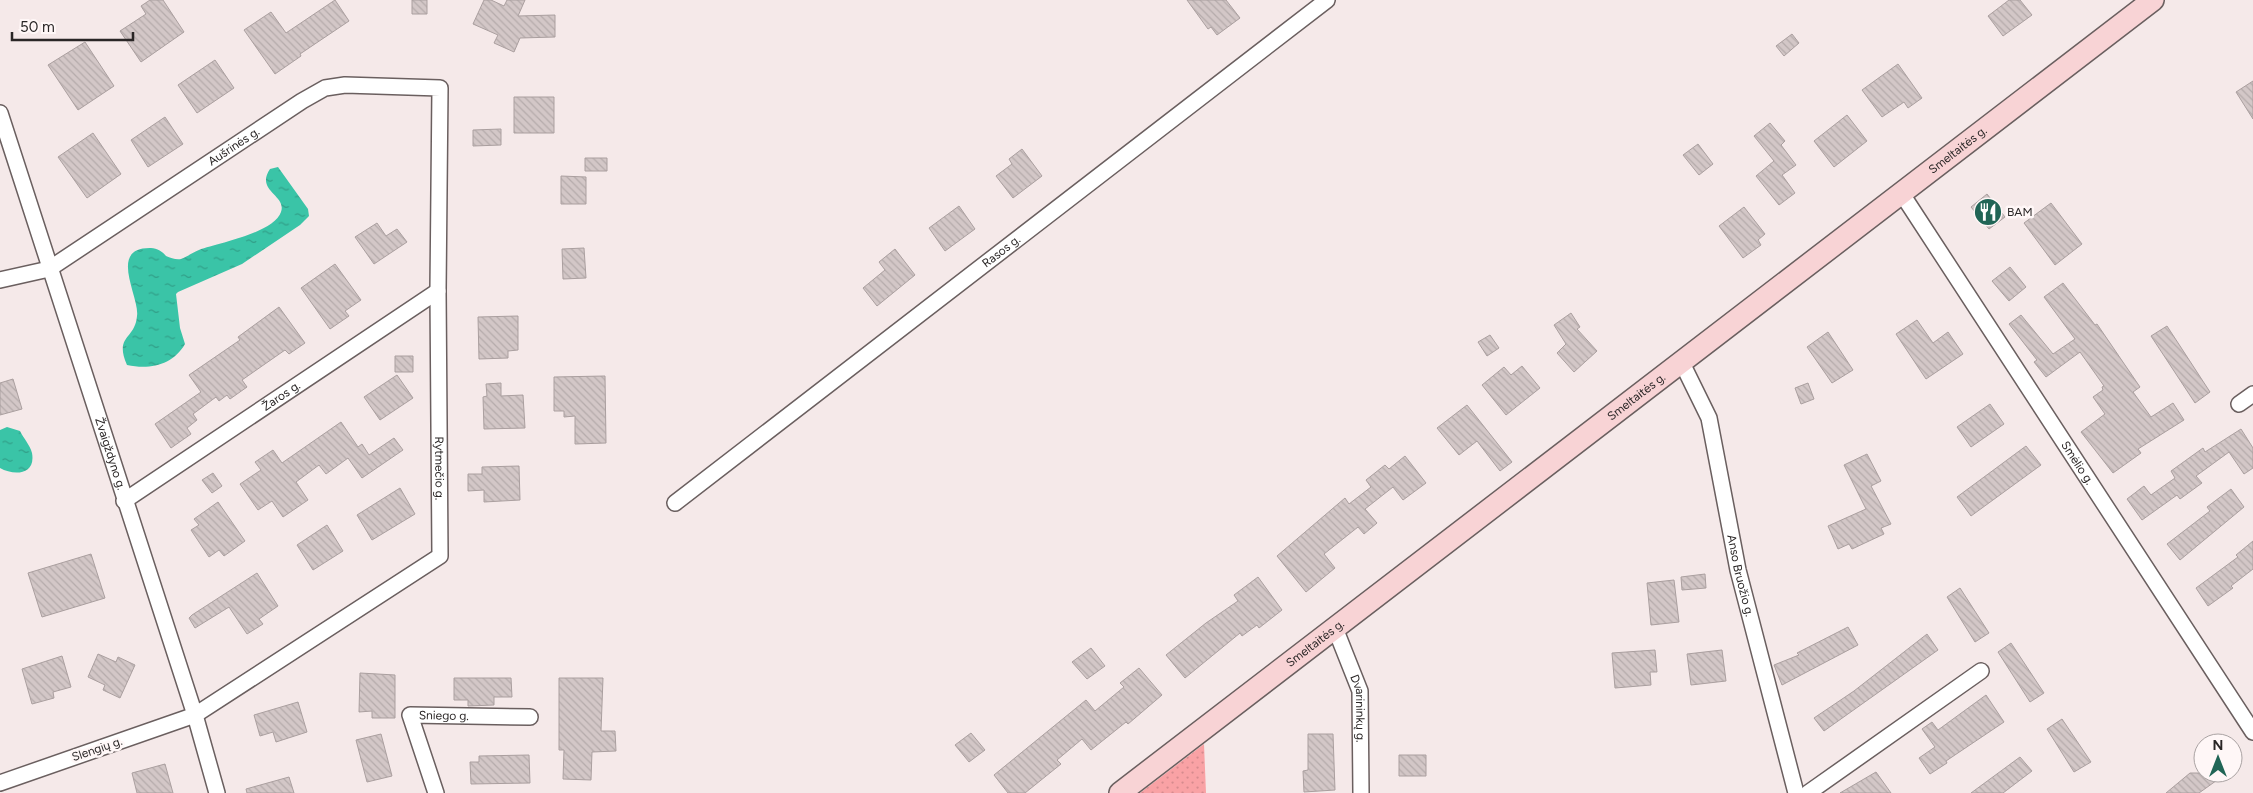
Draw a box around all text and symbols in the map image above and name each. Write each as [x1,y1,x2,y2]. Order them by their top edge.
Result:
scale bar [12,10,134,42]
text: 50 m [20,18,55,36]
street label: Smeltaitės g. [1926,123,1989,177]
street label: Aušrinės g. [205,124,262,168]
restaurant icon: BAM [1973,197,2003,227]
place label: BAM [2007,205,2033,219]
street label: Rasos g. [979,232,1023,270]
street label: Smeltaitės g. [1605,370,1668,423]
street label: Žaros g. [259,378,303,414]
street label: Žvaigždyno g. [92,416,129,492]
street label: Rytmečio g. [432,436,447,500]
street label: Smėlio g. [2058,438,2097,487]
street label: Anso Bruožio g. [1724,533,1757,618]
street label: Smeltaitės g. [1283,617,1347,670]
street label: Dvarininkų g. [1347,673,1368,743]
street label: Sniego g. [419,708,469,723]
north arrow [2193,733,2243,783]
street label: Slengių g. [70,734,124,764]
text: N [2213,737,2223,754]

